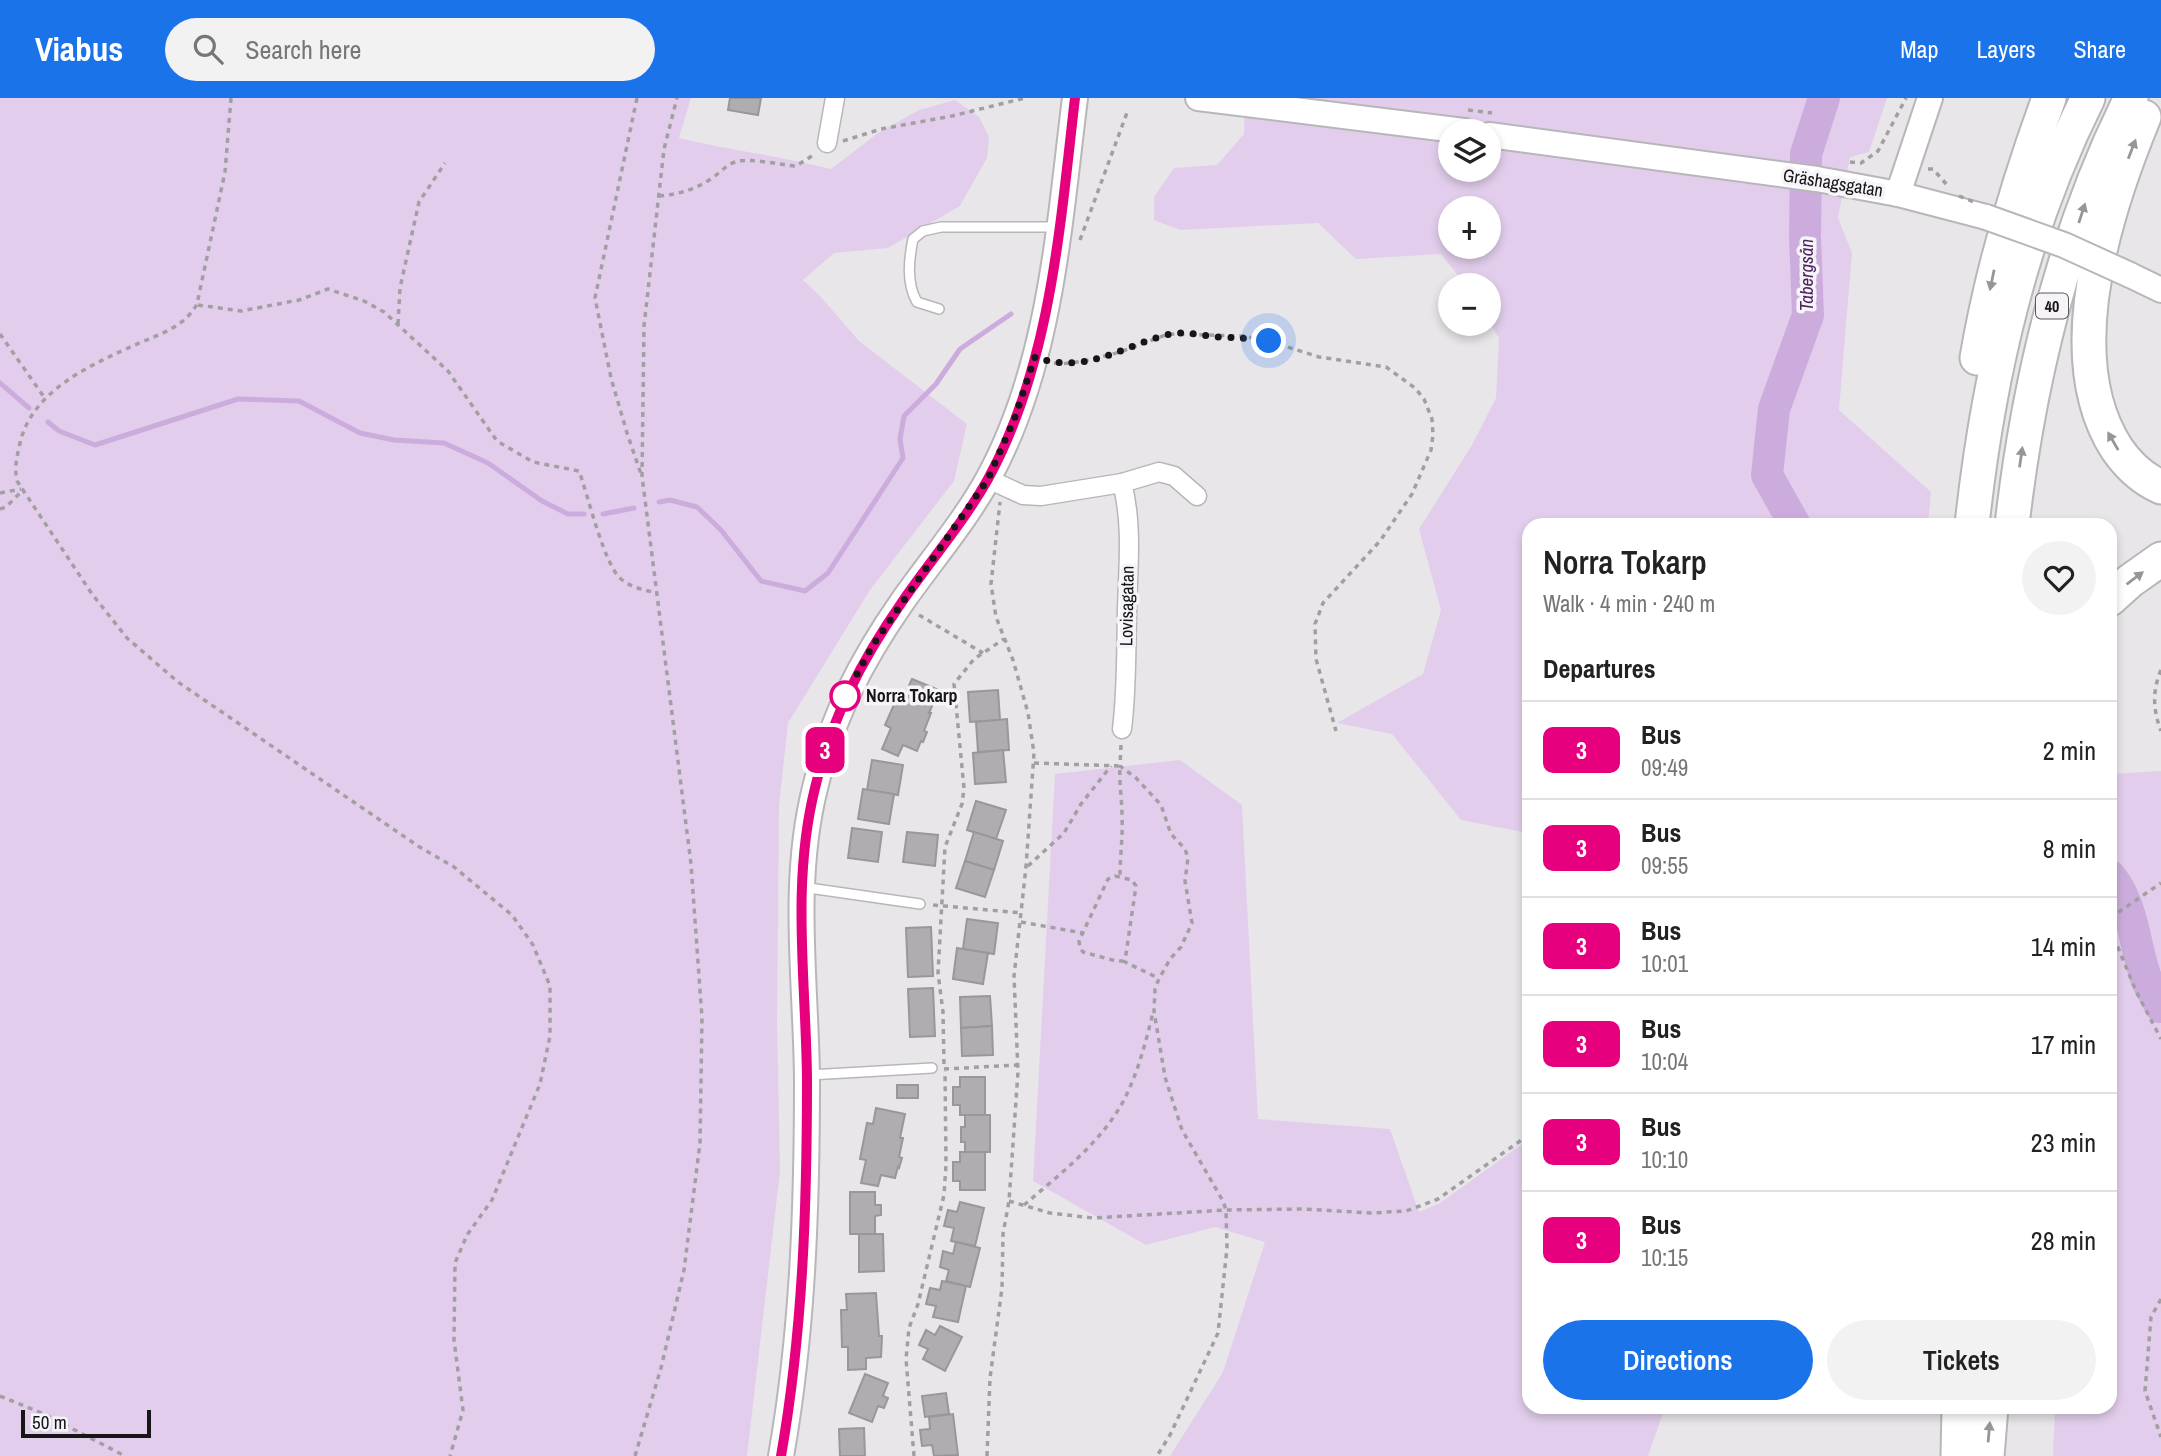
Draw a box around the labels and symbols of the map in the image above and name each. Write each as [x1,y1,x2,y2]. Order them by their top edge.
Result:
one-way arrow [2127,139,2138,160]
street label: Gräshagsgatan [1781,162,1885,203]
one-way arrow [2077,203,2087,224]
water label: Tabergsån [1793,239,1819,311]
one-way arrow [1986,269,1997,291]
road number: 40 [2036,294,2068,318]
your location [1251,323,1286,358]
one-way arrow [2107,431,2119,450]
one-way arrow [2016,446,2027,468]
street label: Lovisagatan [1113,566,1140,646]
one-way arrow [2126,571,2144,585]
marker: Norra Tokarp [830,681,860,711]
place label: Norra Tokarp [866,683,958,708]
line badge: 3 [802,727,848,773]
scale bar [21,1407,150,1439]
one-way arrow [1984,1420,1995,1442]

